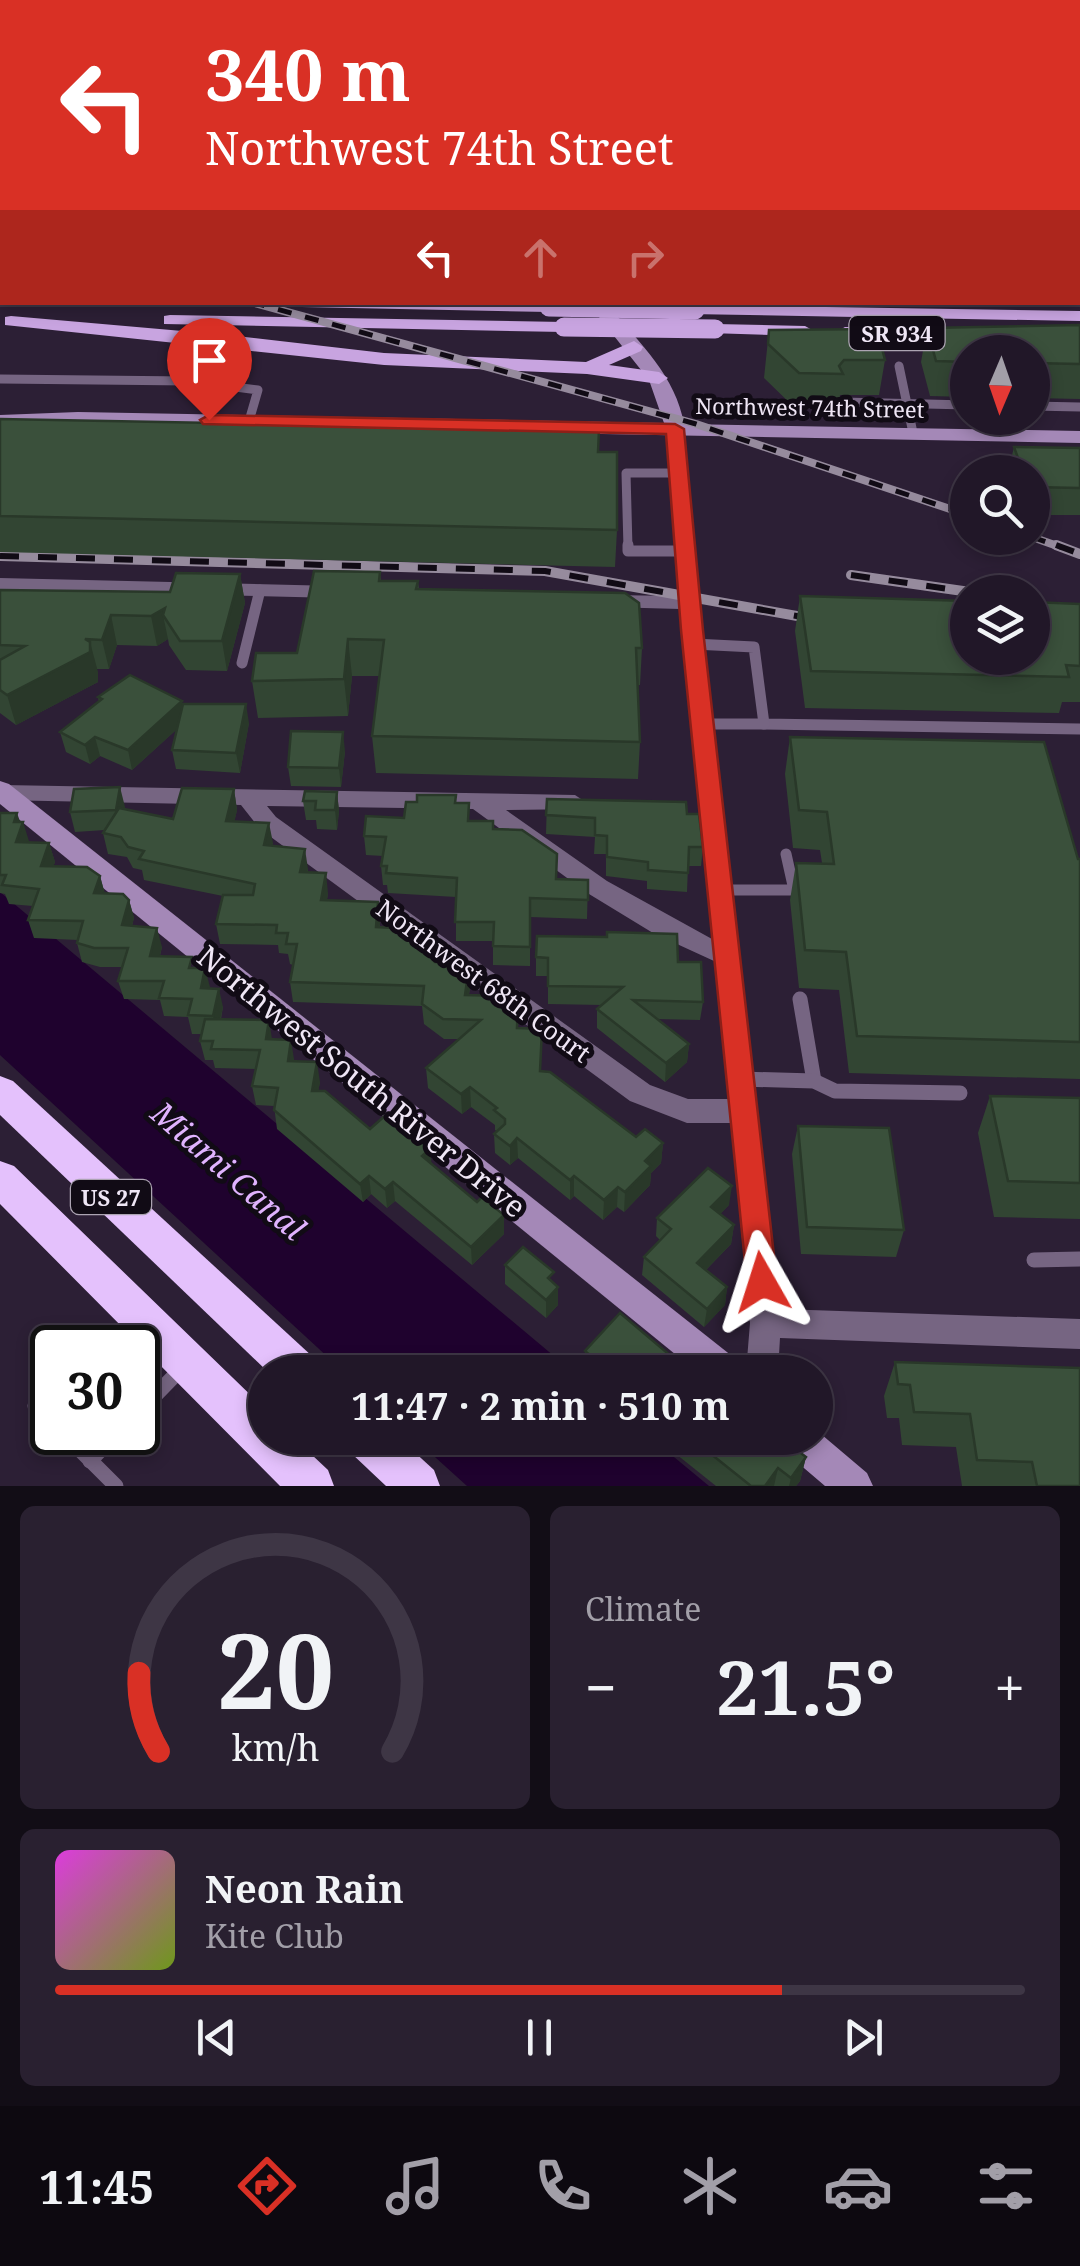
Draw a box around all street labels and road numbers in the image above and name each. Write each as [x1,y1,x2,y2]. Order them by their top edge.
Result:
road number: SR 934 [850,316,944,350]
street label: Northwest 74th Street [695,390,925,424]
street label: Northwest 68th Court [370,891,598,1069]
street label: Northwest South River Drive [189,936,535,1226]
road number: US 27 [71,1180,151,1214]

